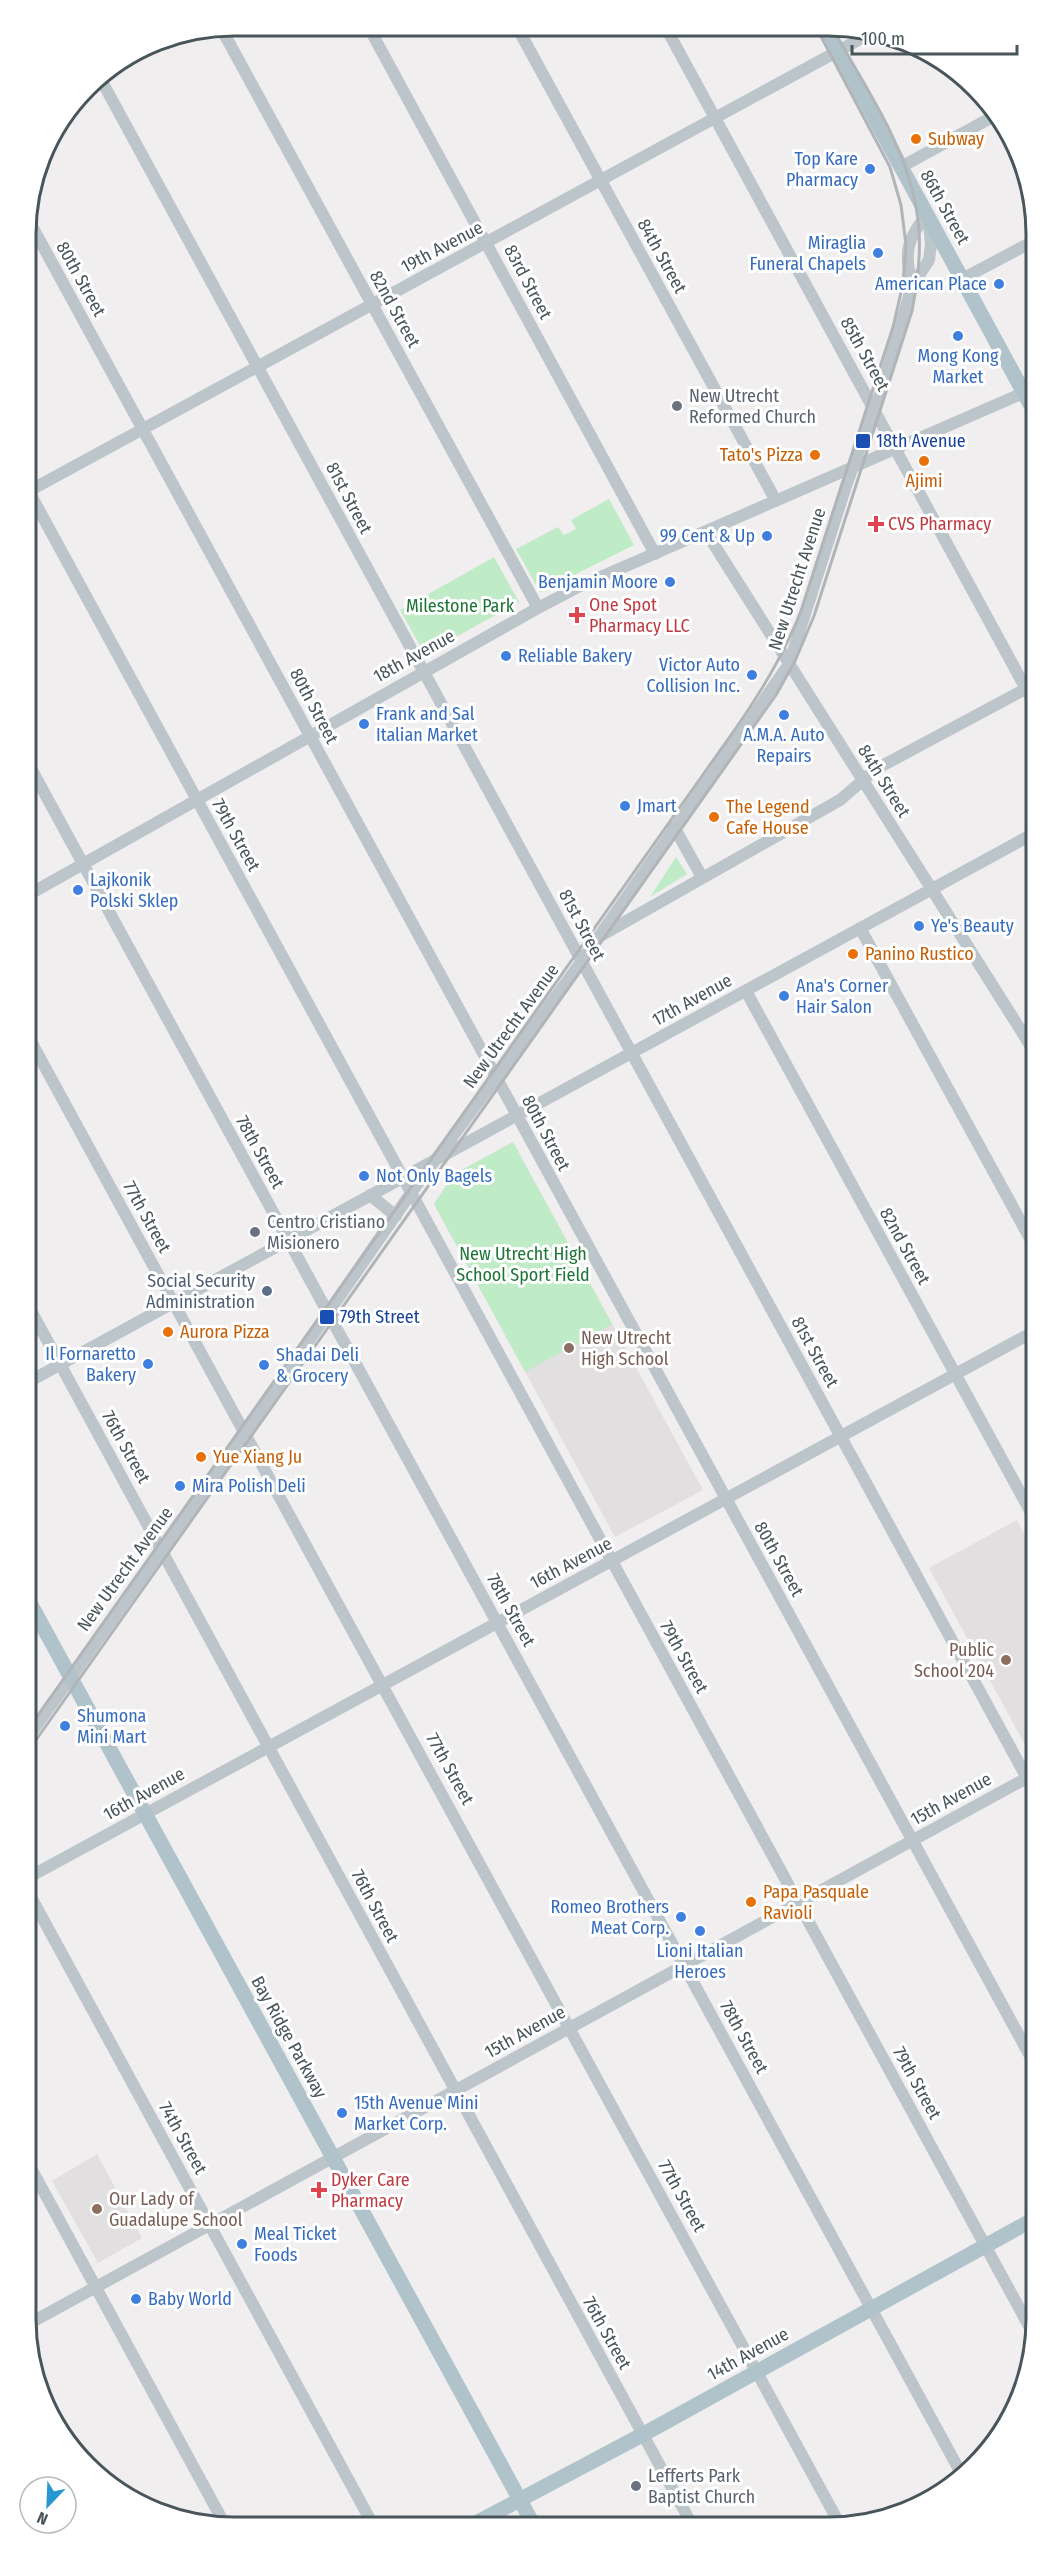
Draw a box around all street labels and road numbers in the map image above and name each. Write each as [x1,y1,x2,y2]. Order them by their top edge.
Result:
street label: 86th Street [916,166,975,248]
street label: 84th Street [633,215,691,297]
street label: 19th Avenue [397,216,487,278]
street label: 80th Street [51,238,111,320]
street label: 83rd Street [499,241,557,323]
street label: 82nd Street [365,267,425,351]
street label: 85th Street [836,313,894,395]
street label: 81st Street [321,459,377,538]
street label: New Utrecht Avenue [764,505,830,653]
street label: 18th Avenue [369,625,459,687]
street label: 80th Street [285,665,343,748]
street label: 84th Street [853,741,915,822]
street label: 79th Street [207,795,265,875]
street label: 81st Street [554,886,610,965]
street label: New Utrecht Avenue [458,959,564,1092]
street label: 17th Avenue [648,969,736,1031]
street label: 80th Street [517,1092,575,1175]
street label: 78th Street [231,1112,289,1192]
street label: 77th Street [118,1177,176,1257]
street label: 82nd Street [875,1204,935,1288]
street label: 81st Street [787,1313,843,1391]
street label: 76th Street [97,1407,155,1487]
street label: New Utrecht Avenue [72,1502,178,1635]
street label: 80th Street [749,1518,809,1600]
street label: 16th Avenue [526,1532,616,1594]
street label: 78th Street [482,1570,540,1650]
street label: 79th Street [655,1617,713,1697]
street label: 77th Street [421,1729,479,1809]
street label: 16th Avenue [99,1763,189,1825]
street label: 15th Avenue [907,1768,995,1830]
street label: 76th Street [347,1866,403,1946]
street label: Bay Ridge Parkway [246,1972,332,2102]
street label: 78th Street [715,1997,773,2077]
street label: 15th Avenue [481,2001,569,2063]
street label: 79th Street [888,2043,946,2123]
street label: 74th Street [154,2098,212,2178]
street label: 77th Street [653,2156,711,2236]
street label: 76th Street [578,2293,636,2373]
street label: 14th Avenue [704,2323,793,2385]

